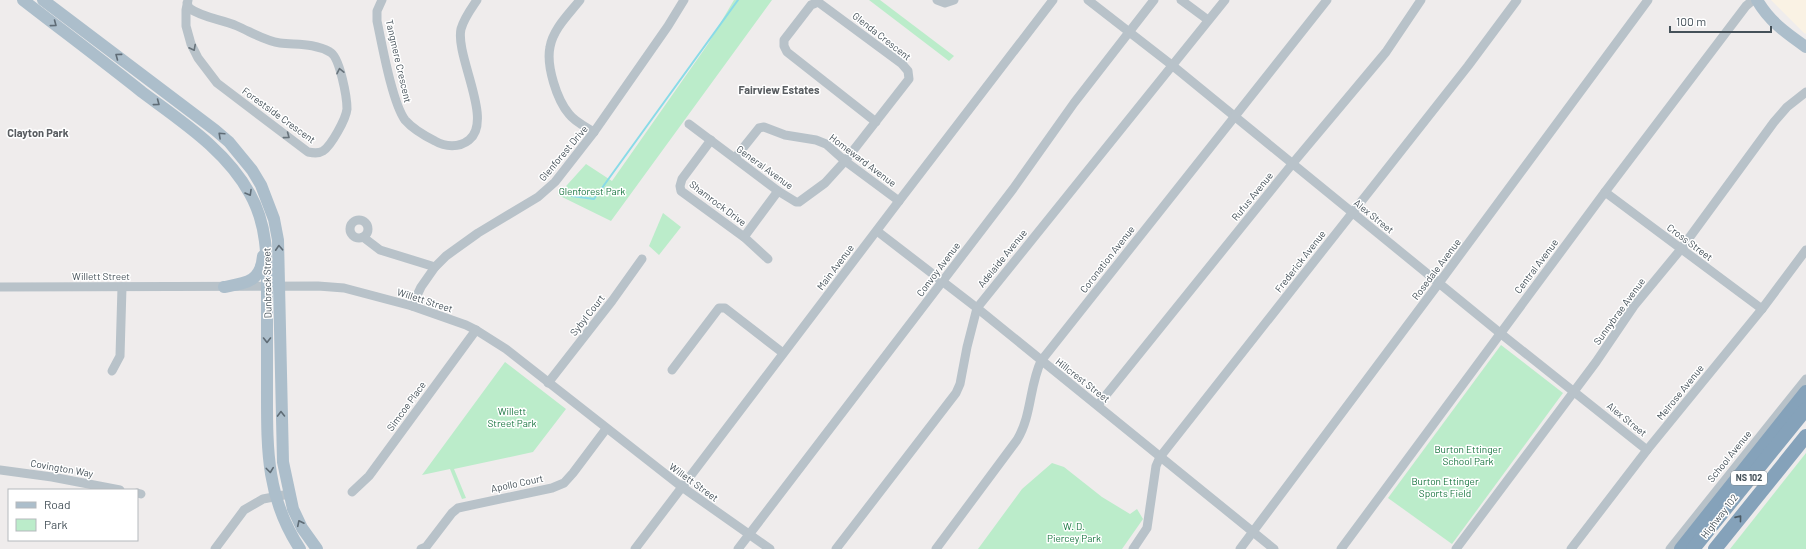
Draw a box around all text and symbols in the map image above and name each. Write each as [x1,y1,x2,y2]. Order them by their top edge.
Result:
scale bar [1670,8,1771,34]
street label: Glenda Crescent [850,9,914,63]
text: 100 m [1676,14,1706,28]
street label: Tangmere Crescent [384,18,414,104]
one-way arrow [50,19,57,26]
one-way arrow [188,44,196,51]
one-way arrow [115,54,122,61]
one-way arrow [336,68,344,74]
district label: Fairview Estates [739,83,820,96]
street label: Forestside Crescent [240,84,318,146]
one-way arrow [153,98,160,105]
street label: Glenforest Drive [536,123,590,183]
district label: Clayton Park [7,126,69,139]
one-way arrow [282,131,289,138]
street label: Homeward Avenue [827,131,899,189]
one-way arrow [218,132,226,140]
street label: General Avenue [734,142,796,192]
street label: Rufus Avenue [1229,169,1275,223]
street label: Shamrock Drive [687,178,749,228]
park label: Glenforest Park [559,185,625,197]
one-way arrow [245,189,252,196]
street label: Alex Street [1352,196,1397,236]
street label: Cross Street [1665,221,1715,263]
street label: Coronation Avenue [1077,223,1137,295]
street label: Adelaide Avenue [975,227,1029,289]
street label: Frederick Avenue [1272,228,1328,294]
street label: Rosedale Avenue [1409,236,1463,302]
street label: Central Avenue [1512,236,1560,296]
street label: Convoy Avenue [914,239,962,299]
street label: Main Avenue [814,242,856,292]
one-way arrow [275,245,283,251]
street label: Dunbrack Street [260,247,274,318]
street label: Willett Street [72,270,130,282]
street label: Sunnybrae Avenue [1591,275,1647,347]
street label: Willett Street [396,285,455,315]
street label: Sybyl Court [567,292,607,338]
one-way arrow [263,337,271,343]
street label: Hillcrest Street [1054,355,1113,405]
street label: Melrose Avenue [1654,362,1706,422]
street label: Simcoe Place [384,379,428,433]
street label: Alex Street [1605,399,1650,439]
park label: Willett Street Park [488,405,536,429]
one-way arrow [277,411,285,417]
street label: School Avenue [1704,428,1754,484]
park label: Burton Ettinger School Park [1434,443,1502,467]
street label: Covington Way [30,457,95,480]
street label: Willett Street [667,460,721,504]
one-way arrow [265,467,274,473]
road number: NS 102 [1731,471,1767,485]
street label: Apollo Court [490,472,545,494]
park label: Burton Ettinger Sports Field [1411,475,1479,499]
legend [8,489,138,541]
street label: Highway 102 [1698,491,1740,541]
text: Road [44,497,71,511]
one-way arrow [1734,516,1741,523]
text: Park [44,517,68,531]
one-way arrow [297,520,304,527]
park label: W. D. Piercey Park [1047,520,1101,544]

